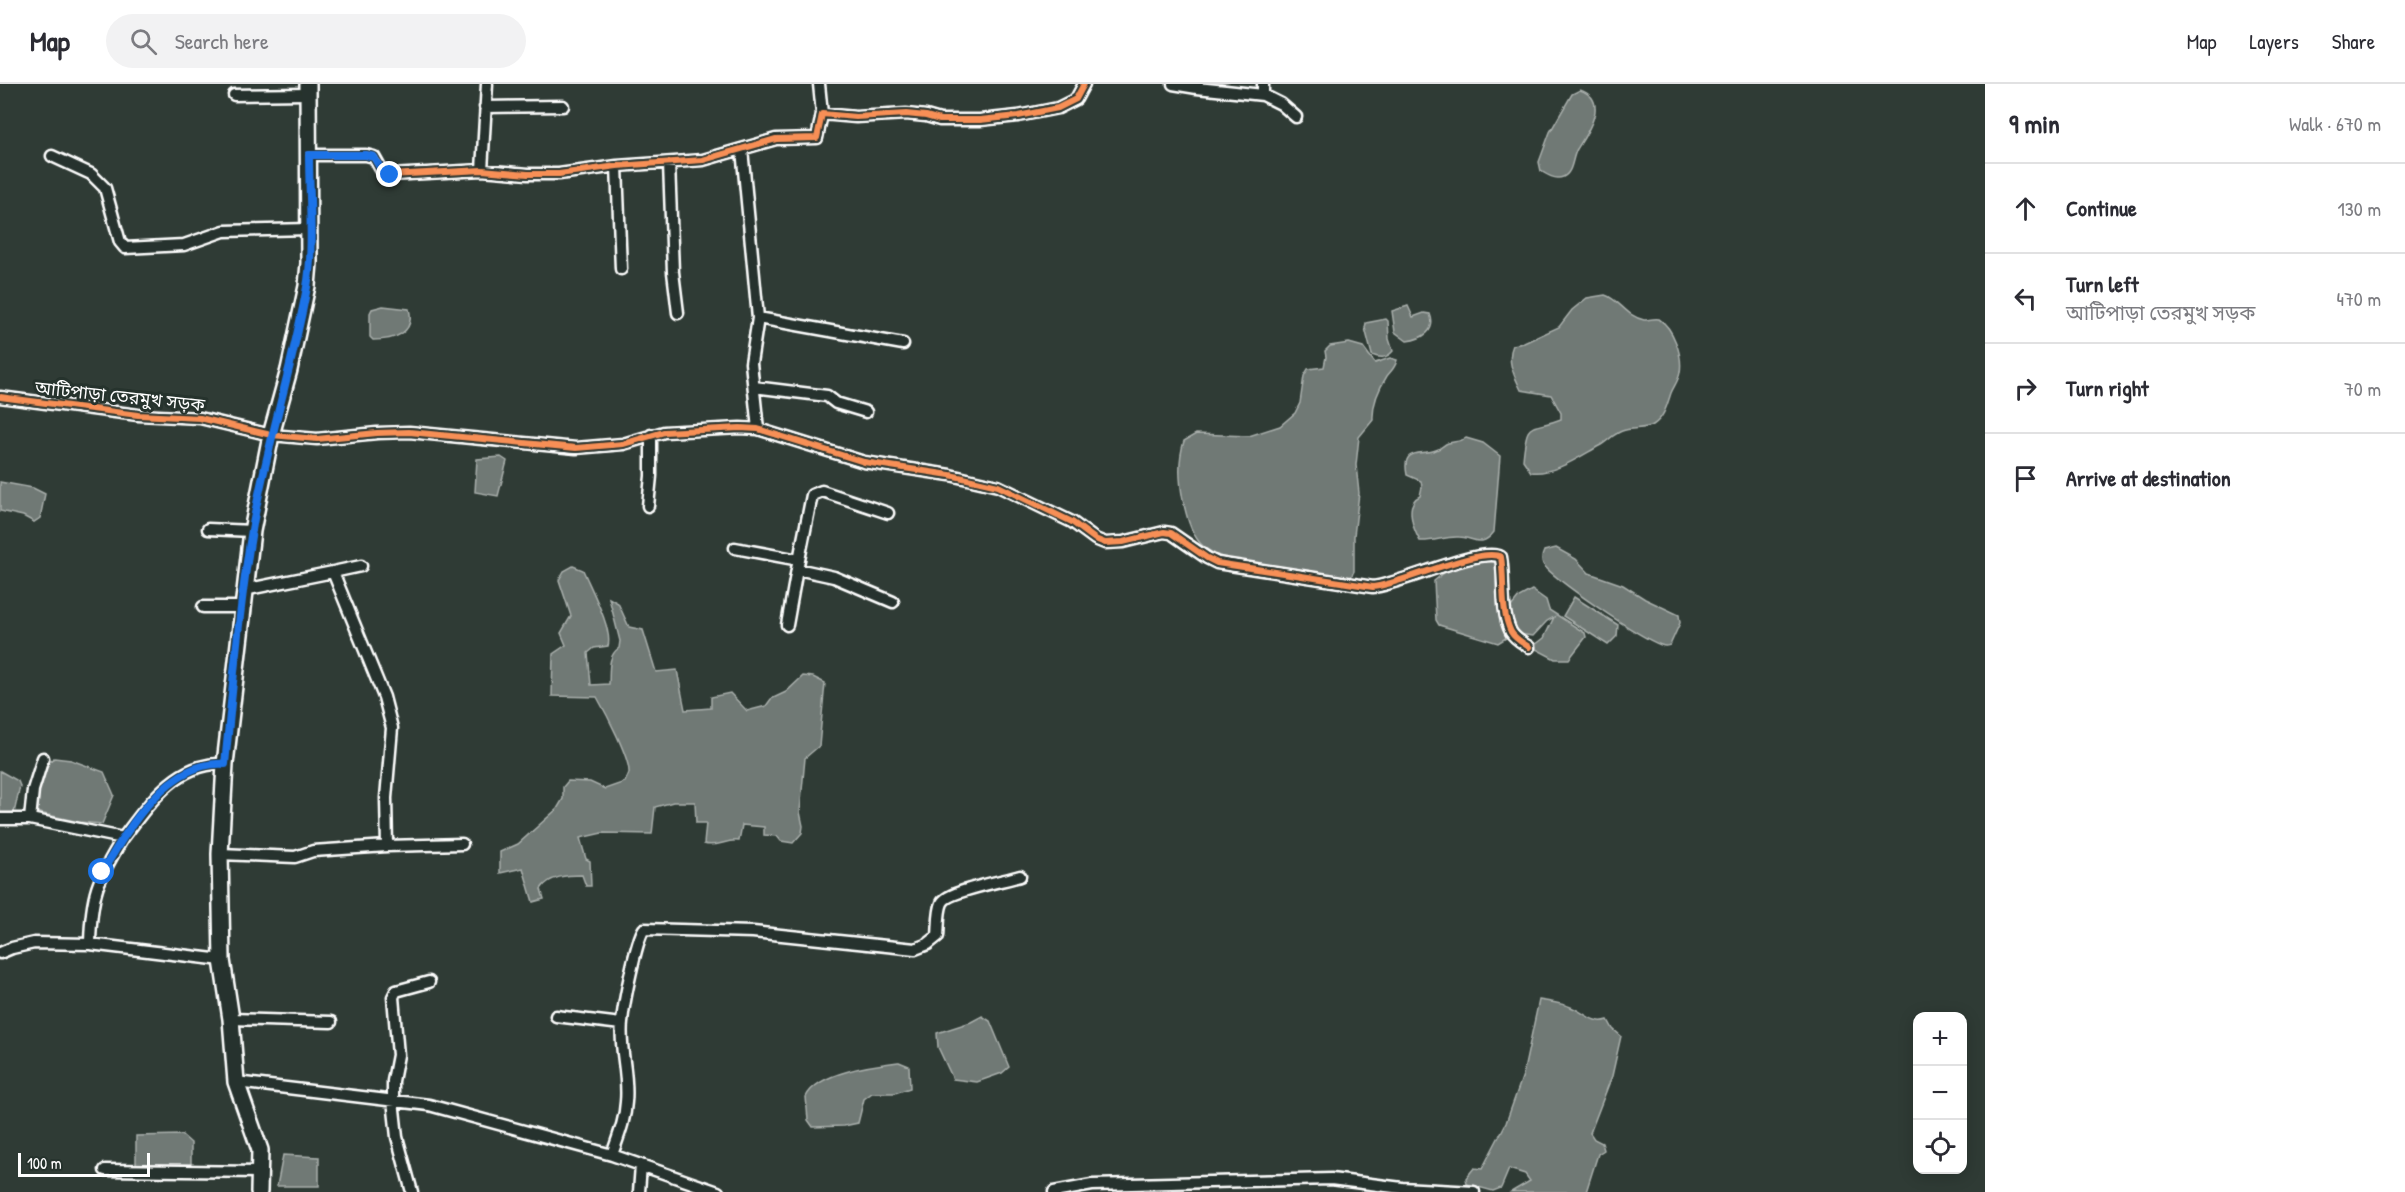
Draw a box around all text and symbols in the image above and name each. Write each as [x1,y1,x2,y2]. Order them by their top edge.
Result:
search box [106,14,526,68]
text: Map [30,22,70,60]
icon: search [127,25,160,58]
text: Search here [175,26,269,56]
text: Map [2187,27,2216,56]
text: Layers [2249,27,2299,56]
text: Share [2332,27,2375,56]
text: 9 min [2009,106,2060,141]
text: Walk · 670 m [2289,110,2381,137]
route end [376,161,402,187]
icon: ahead [2009,192,2042,225]
text: Continue [2066,193,2137,223]
text: 130 m [2338,195,2381,222]
text: Turn left [2066,269,2139,299]
icon: left [2009,282,2042,315]
text: 470 m [2336,285,2381,312]
text: আটিপাড়া তেরমুখ সড়ক [2066,299,2255,326]
icon: right [2009,372,2042,405]
text: Turn right [2066,373,2149,403]
street label: আটিপাড়া তেরমুখ সড়ক [33,375,207,417]
text: 70 m [2344,375,2381,402]
icon: arrive [2009,462,2042,495]
text: Arrive at destination [2066,463,2231,493]
route start [88,858,114,884]
map controls [1913,1012,1967,1174]
button: + [1913,1012,1967,1066]
button: − [1913,1066,1967,1120]
button: locate [1913,1120,1967,1174]
scale bar [18,1150,150,1178]
text: 100 m [27,1152,62,1174]

